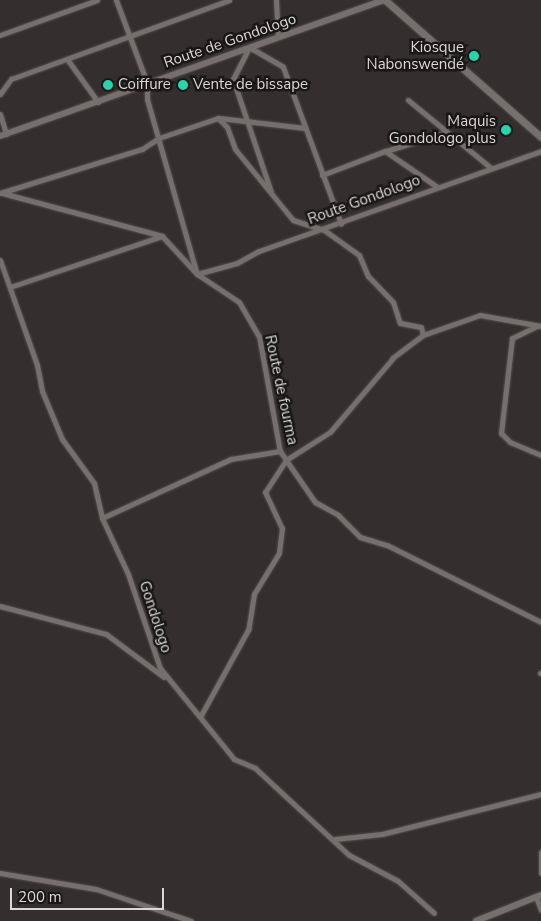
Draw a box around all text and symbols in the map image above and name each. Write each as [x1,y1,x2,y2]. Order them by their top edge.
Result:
street label: Route de Gondologo [161,10,299,72]
place label: Kiosque Nabonswendé [367,38,464,73]
marker: Kiosque Nabonswendé [468,50,480,62]
place label: Coiffure [118,76,171,94]
place label: Vente de bissape [193,76,308,94]
marker: Coiffure [102,79,114,91]
marker: Vente de bissape [177,79,189,91]
place label: Maquis Gondologo plus [389,112,496,147]
marker: Maquis Gondologo plus [500,124,512,136]
street label: Route Gondologo [305,171,423,229]
street label: Route de fourma [261,333,301,447]
street label: Gondologo [135,579,175,655]
scale bar [12,878,166,910]
text: 200 m [18,887,62,907]

